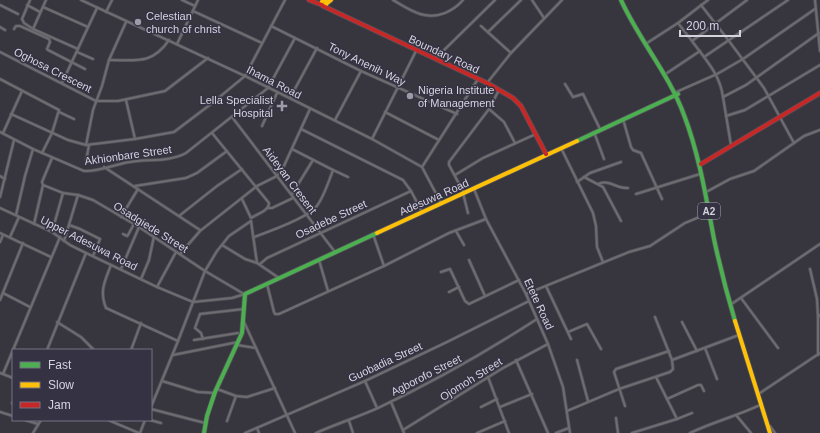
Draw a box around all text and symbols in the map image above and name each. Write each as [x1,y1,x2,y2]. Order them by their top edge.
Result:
place label: Celestian church of christ [146,10,221,35]
scale bar [680,12,740,38]
marker: Celestian church of christ [133,17,143,27]
text: 200 m [686,19,719,33]
street label: Boundary Road [407,32,481,76]
street label: Tony Anenih Way [326,40,408,88]
street label: Oghosa Crescent [12,45,94,95]
street label: Ihama Road [245,63,303,101]
place label: Nigeria Institute of Management [418,84,494,109]
marker: Nigeria Institute of Management [405,91,415,101]
place label: Lella Specialist Hospital [200,94,273,119]
marker: Lella Specialist Hospital [276,100,288,112]
street label: Akhionbare Street [84,143,172,167]
street label: Aideyan Cresent [261,144,319,216]
street label: Adesuwa Road [397,176,471,218]
street label: Osadebe Street [294,197,368,241]
street label: Osadgiede Street [112,199,190,255]
road number: A2 [698,203,720,219]
street label: Upper Adesuwa Road [39,213,139,273]
street label: Etete Road [522,277,556,331]
street label: Guobadia Street [346,340,424,384]
legend [12,349,152,421]
street label: Agborofo Street [389,352,463,398]
street label: Ojomoh Street [438,355,504,403]
text: Fast [48,358,72,372]
text: Slow [48,378,74,392]
text: Jam [48,398,71,412]

